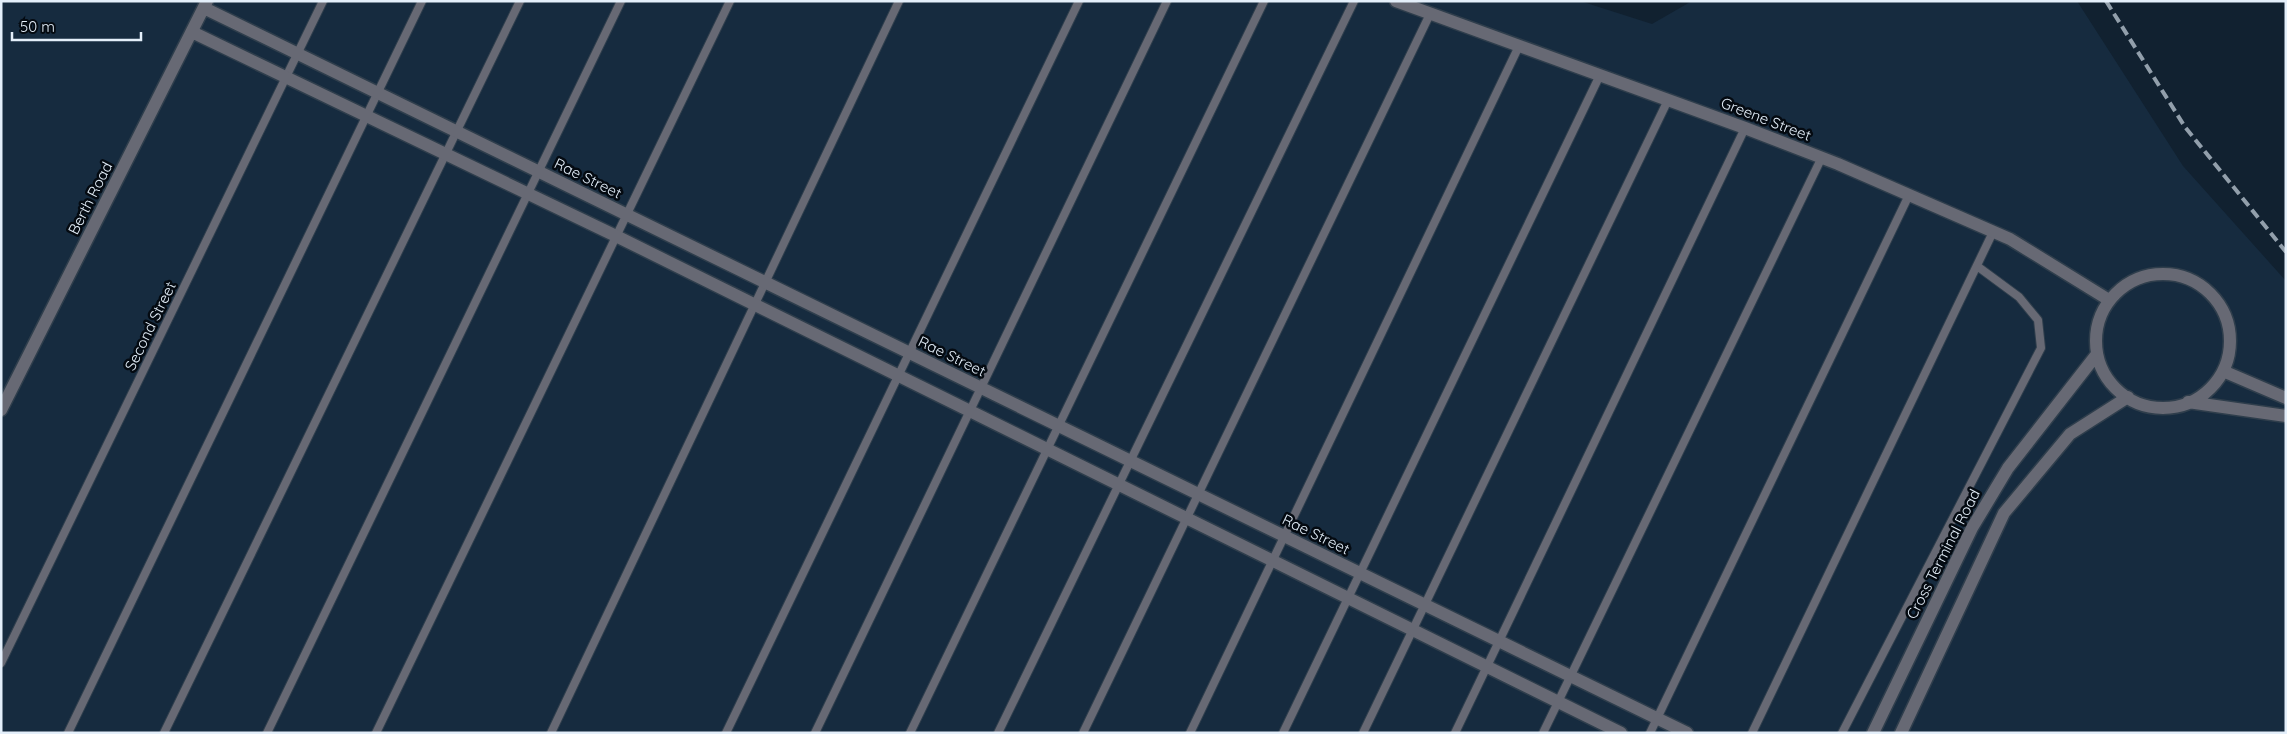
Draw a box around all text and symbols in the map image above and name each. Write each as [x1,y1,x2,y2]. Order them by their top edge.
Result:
scale bar [12,10,141,42]
text: 50 m [20,17,55,36]
street label: Greene Street [1718,93,1814,145]
street label: Rae Street [551,154,625,202]
street label: Berth Road [64,159,116,237]
street label: Second Street [120,278,180,374]
street label: Rae Street [915,332,989,380]
street label: Cross Terminal Road [1902,486,1984,622]
street label: Rae Street [1279,510,1353,558]

